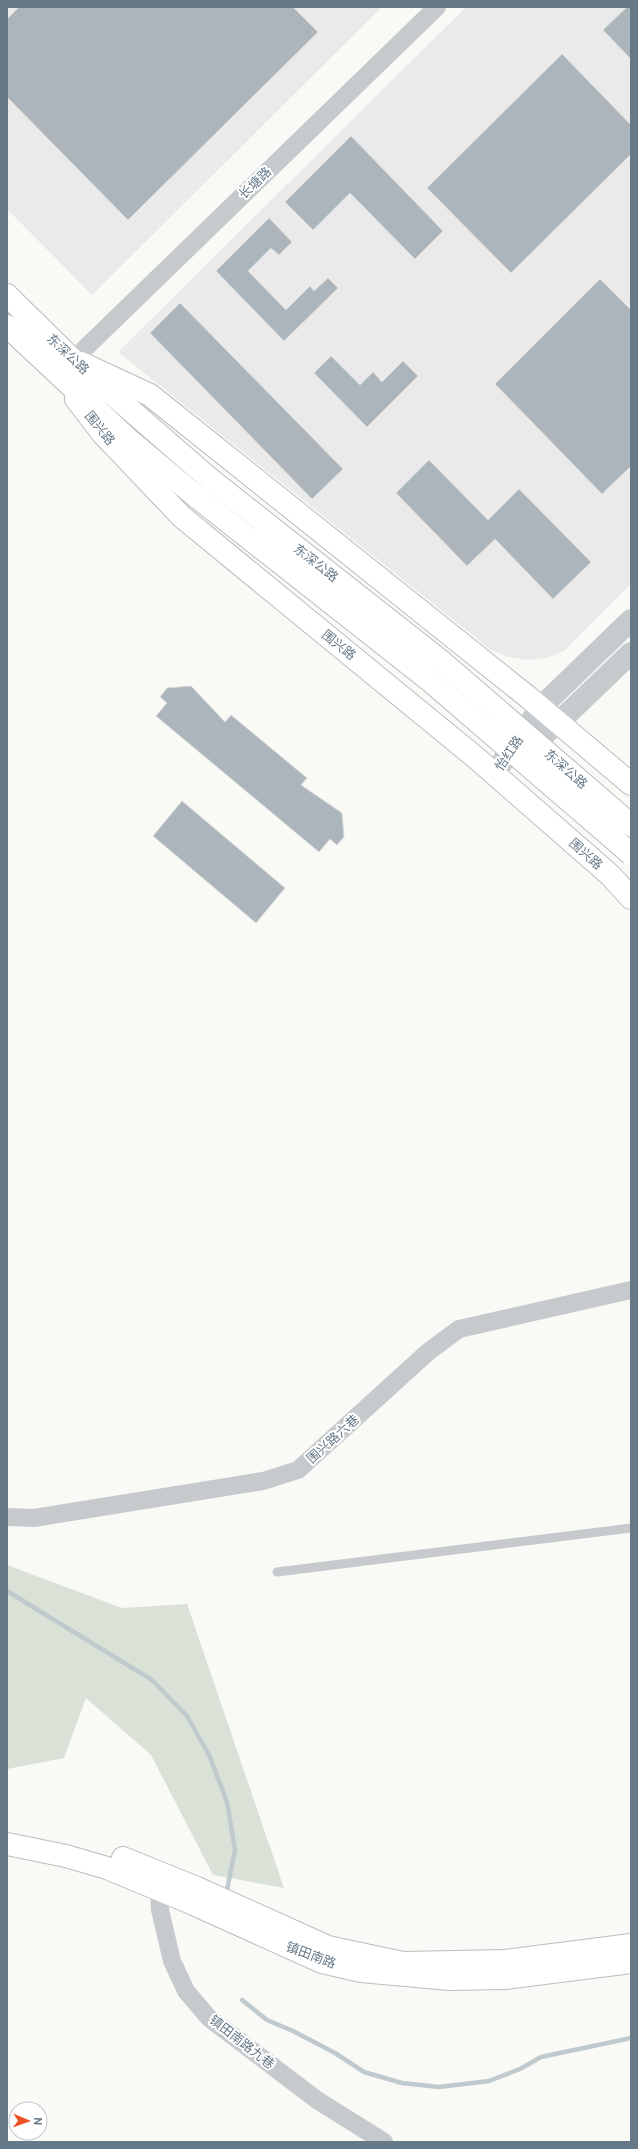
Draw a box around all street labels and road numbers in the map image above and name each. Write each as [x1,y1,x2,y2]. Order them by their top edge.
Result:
street label: 长塘路 [236,164,274,202]
street label: 东深公路 [44,331,92,377]
street label: 围兴路 [82,408,118,448]
street label: 东深公路 [291,541,341,585]
street label: 围兴路 [319,627,359,663]
street label: 怡红路 [492,733,526,773]
street label: 东深公路 [541,746,591,792]
street label: 围兴路 [566,836,606,872]
street label: 围兴路六巷 [304,1412,362,1466]
street label: 镇田南路 [284,1939,338,1971]
street label: 镇田南路九巷 [207,2012,277,2072]

